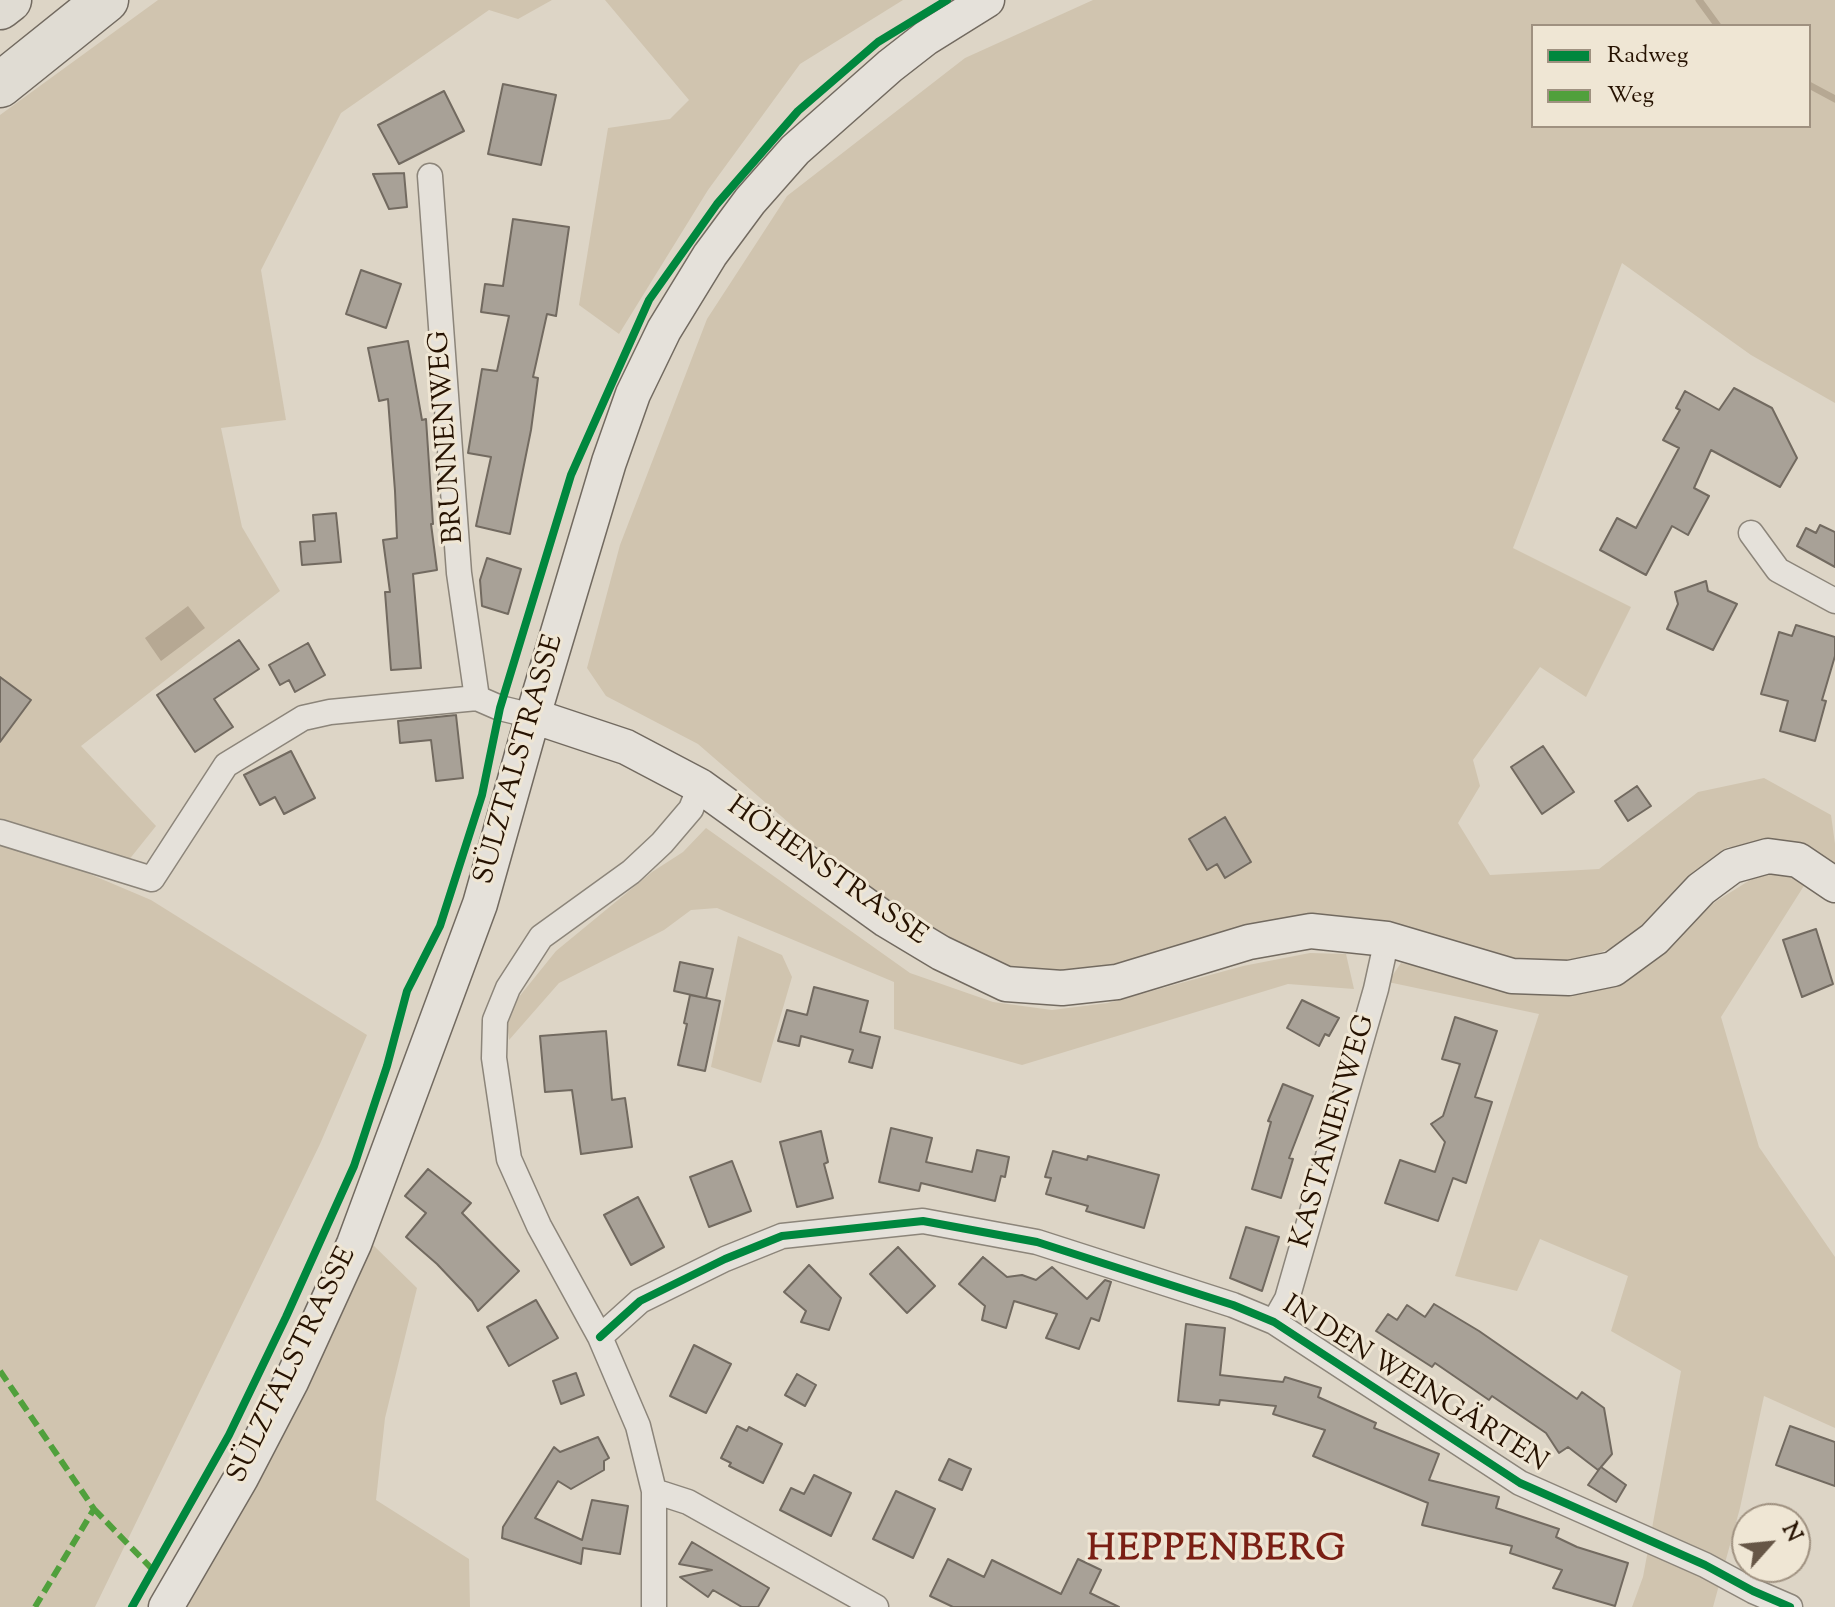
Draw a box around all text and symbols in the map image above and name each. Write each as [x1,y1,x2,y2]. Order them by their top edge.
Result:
legend [1531,24,1811,128]
text: Radweg [1607,39,1688,73]
text: Weg [1607,79,1654,113]
street label: BRUNNENWEG [425,329,473,545]
street label: SÜLZTALSTRASSE [469,631,573,889]
street label: HÖHENSTRASSE [719,791,933,955]
street label: KASTANIENWEG [1286,1012,1384,1252]
street label: SÜLZTALSTRASSE [222,1243,366,1489]
street label: IN DEN WEINGÄRTEN [1275,1291,1553,1481]
north arrow [1731,1503,1811,1583]
text: N [1772,1518,1809,1548]
district label: HEPPENBERG [1087,1531,1347,1575]

